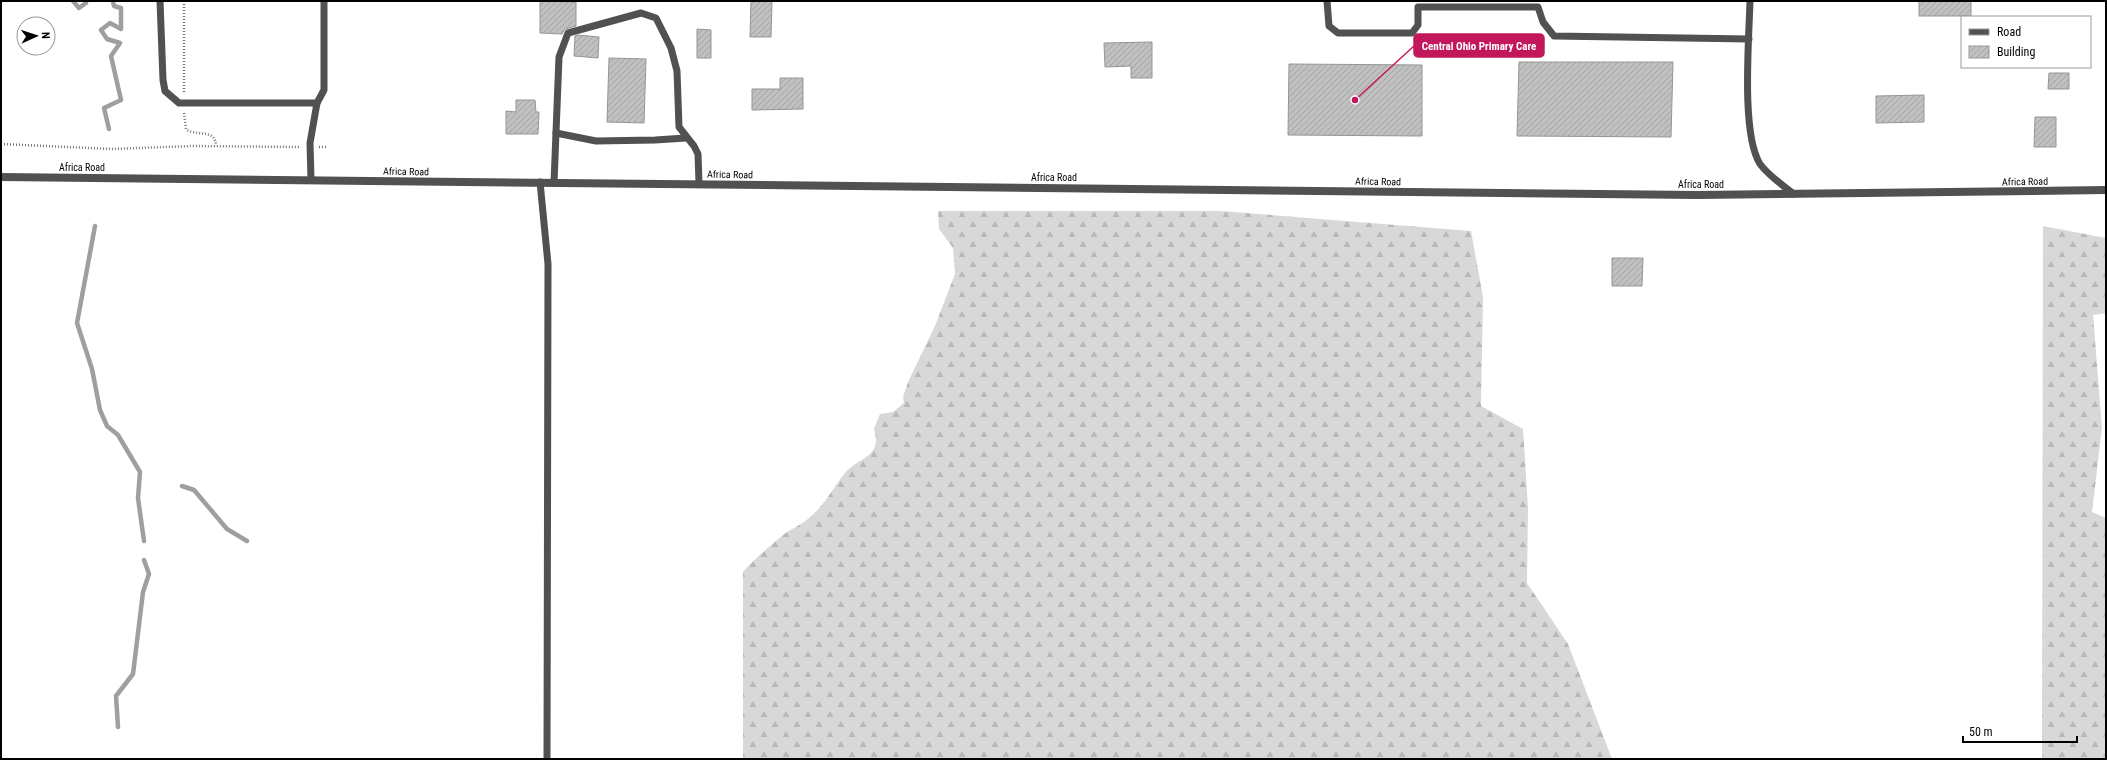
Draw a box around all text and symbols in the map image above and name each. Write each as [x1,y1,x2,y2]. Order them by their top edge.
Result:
north arrow [16,16,56,56]
legend [1961,16,2091,68]
text: Road [1997,25,2021,39]
text: N [39,32,52,39]
callout: Central Ohio Primary Care [1414,34,1544,57]
text: Central Ohio Primary Care [1422,40,1536,53]
text: Building [1997,45,2035,59]
street label: Africa Road [59,162,105,173]
street label: Africa Road [383,166,429,177]
street label: Africa Road [707,169,753,180]
street label: Africa Road [1031,172,1077,183]
street label: Africa Road [1355,176,1401,187]
street label: Africa Road [2002,176,2048,187]
street label: Africa Road [1678,179,1724,190]
scale bar [1963,718,2077,744]
text: 50 m [1969,725,1993,739]

